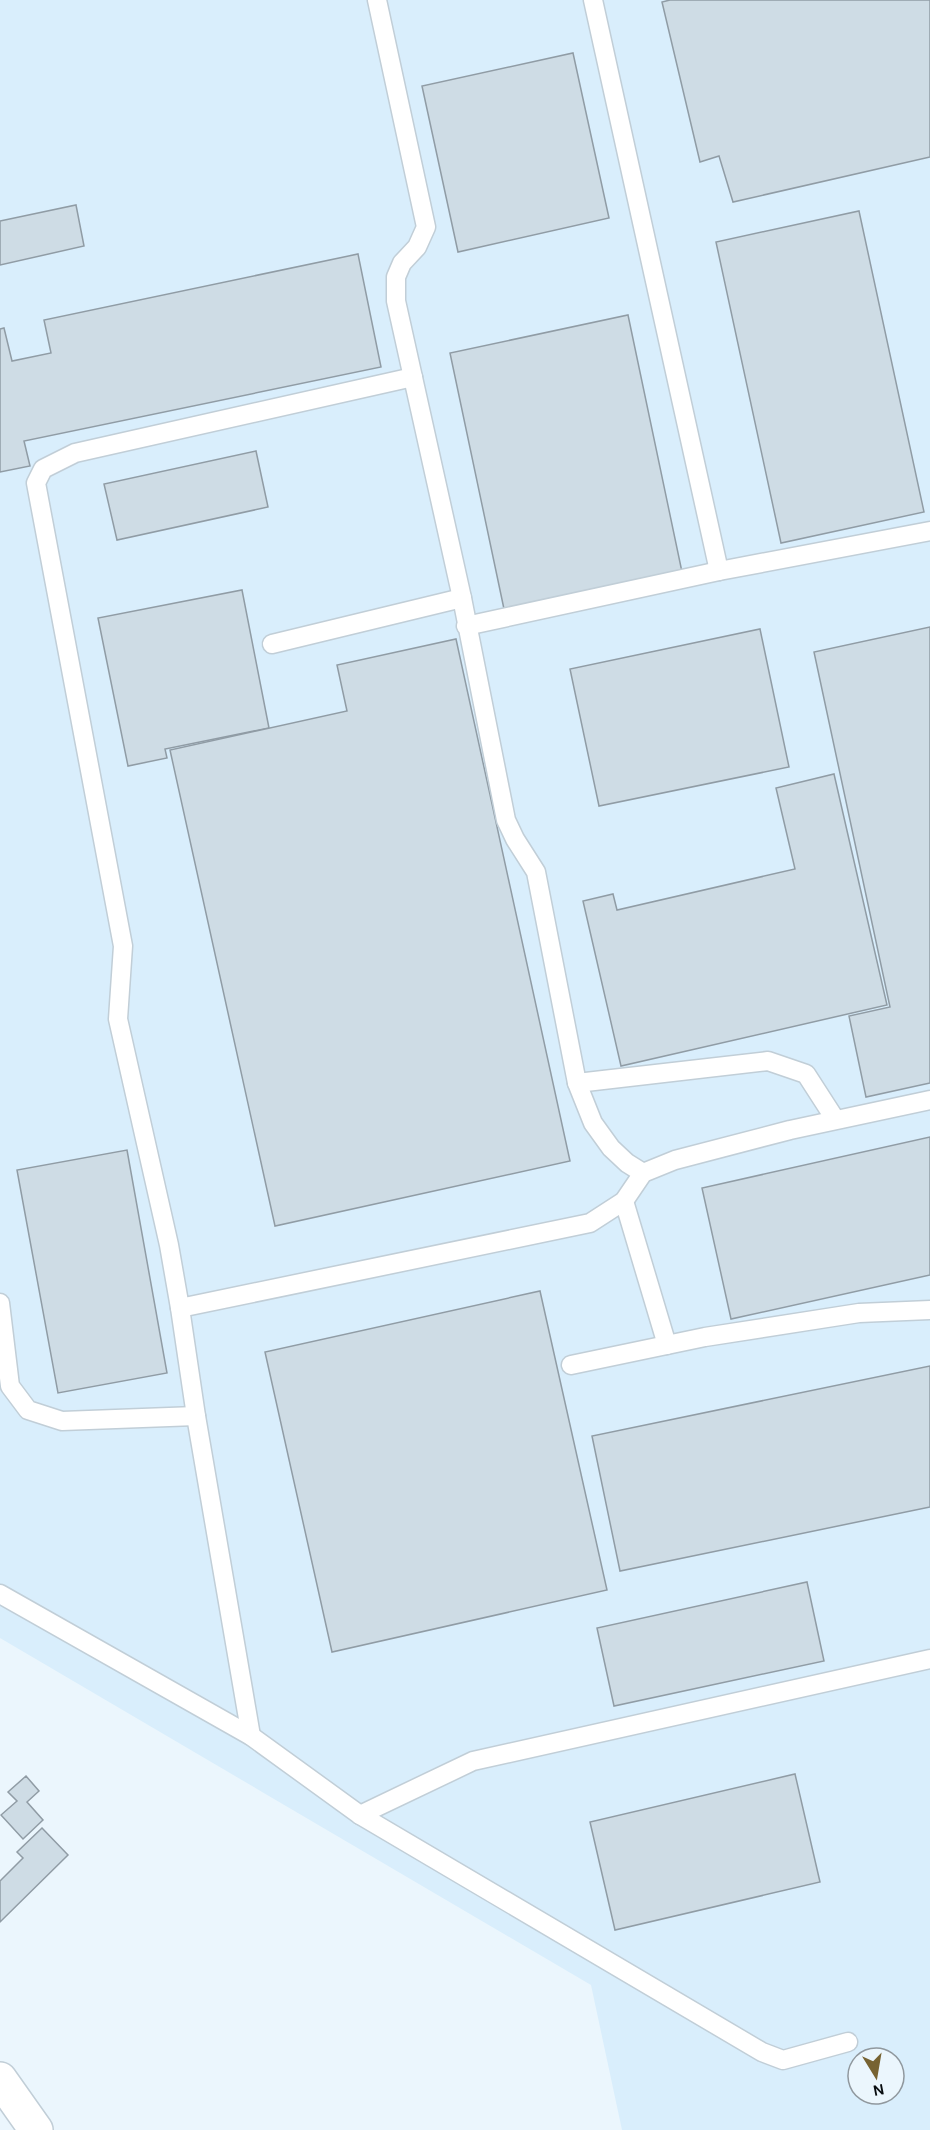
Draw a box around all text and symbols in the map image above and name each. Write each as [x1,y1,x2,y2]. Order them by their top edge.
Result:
north arrow [846,2046,906,2106]
text: N [871,2080,886,2101]

